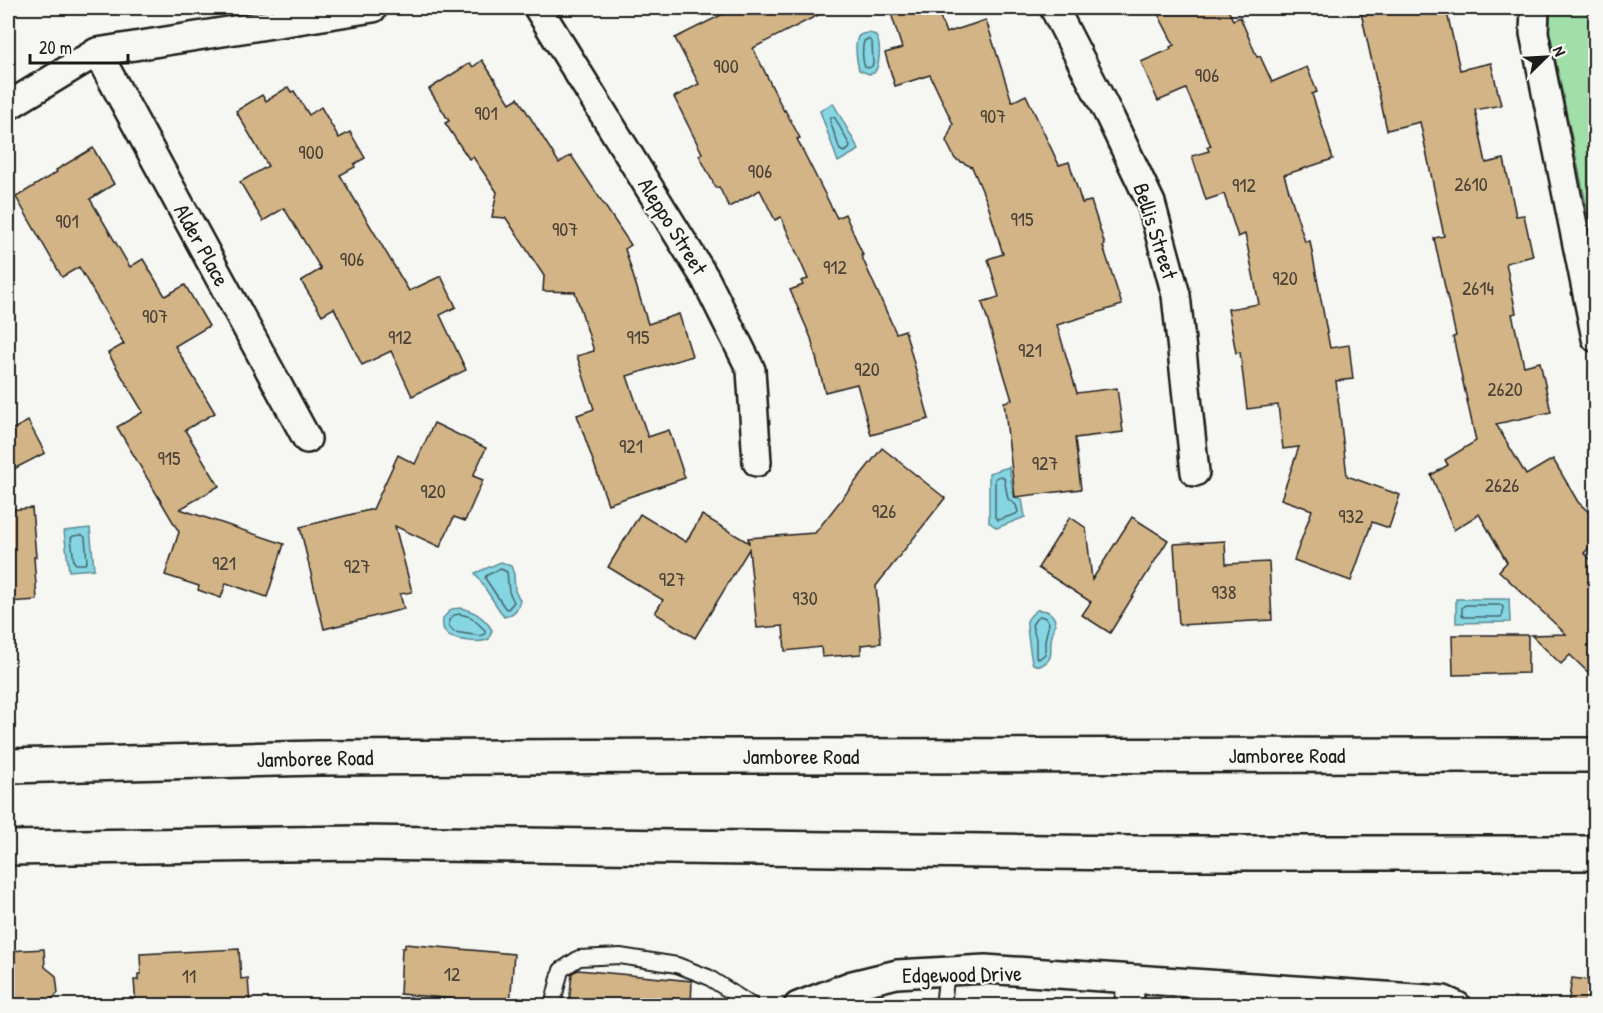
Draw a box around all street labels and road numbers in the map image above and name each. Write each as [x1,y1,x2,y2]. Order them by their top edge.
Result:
street label: Aleppo Street [631,172,715,281]
street label: Bellis Street [1126,179,1186,283]
street label: Alder Place [167,198,237,292]
street label: Jamboree Road [1229,740,1346,770]
street label: Jamboree Road [743,741,860,771]
street label: Jamboree Road [256,742,374,774]
street label: Edgewood Drive [902,958,1022,990]

